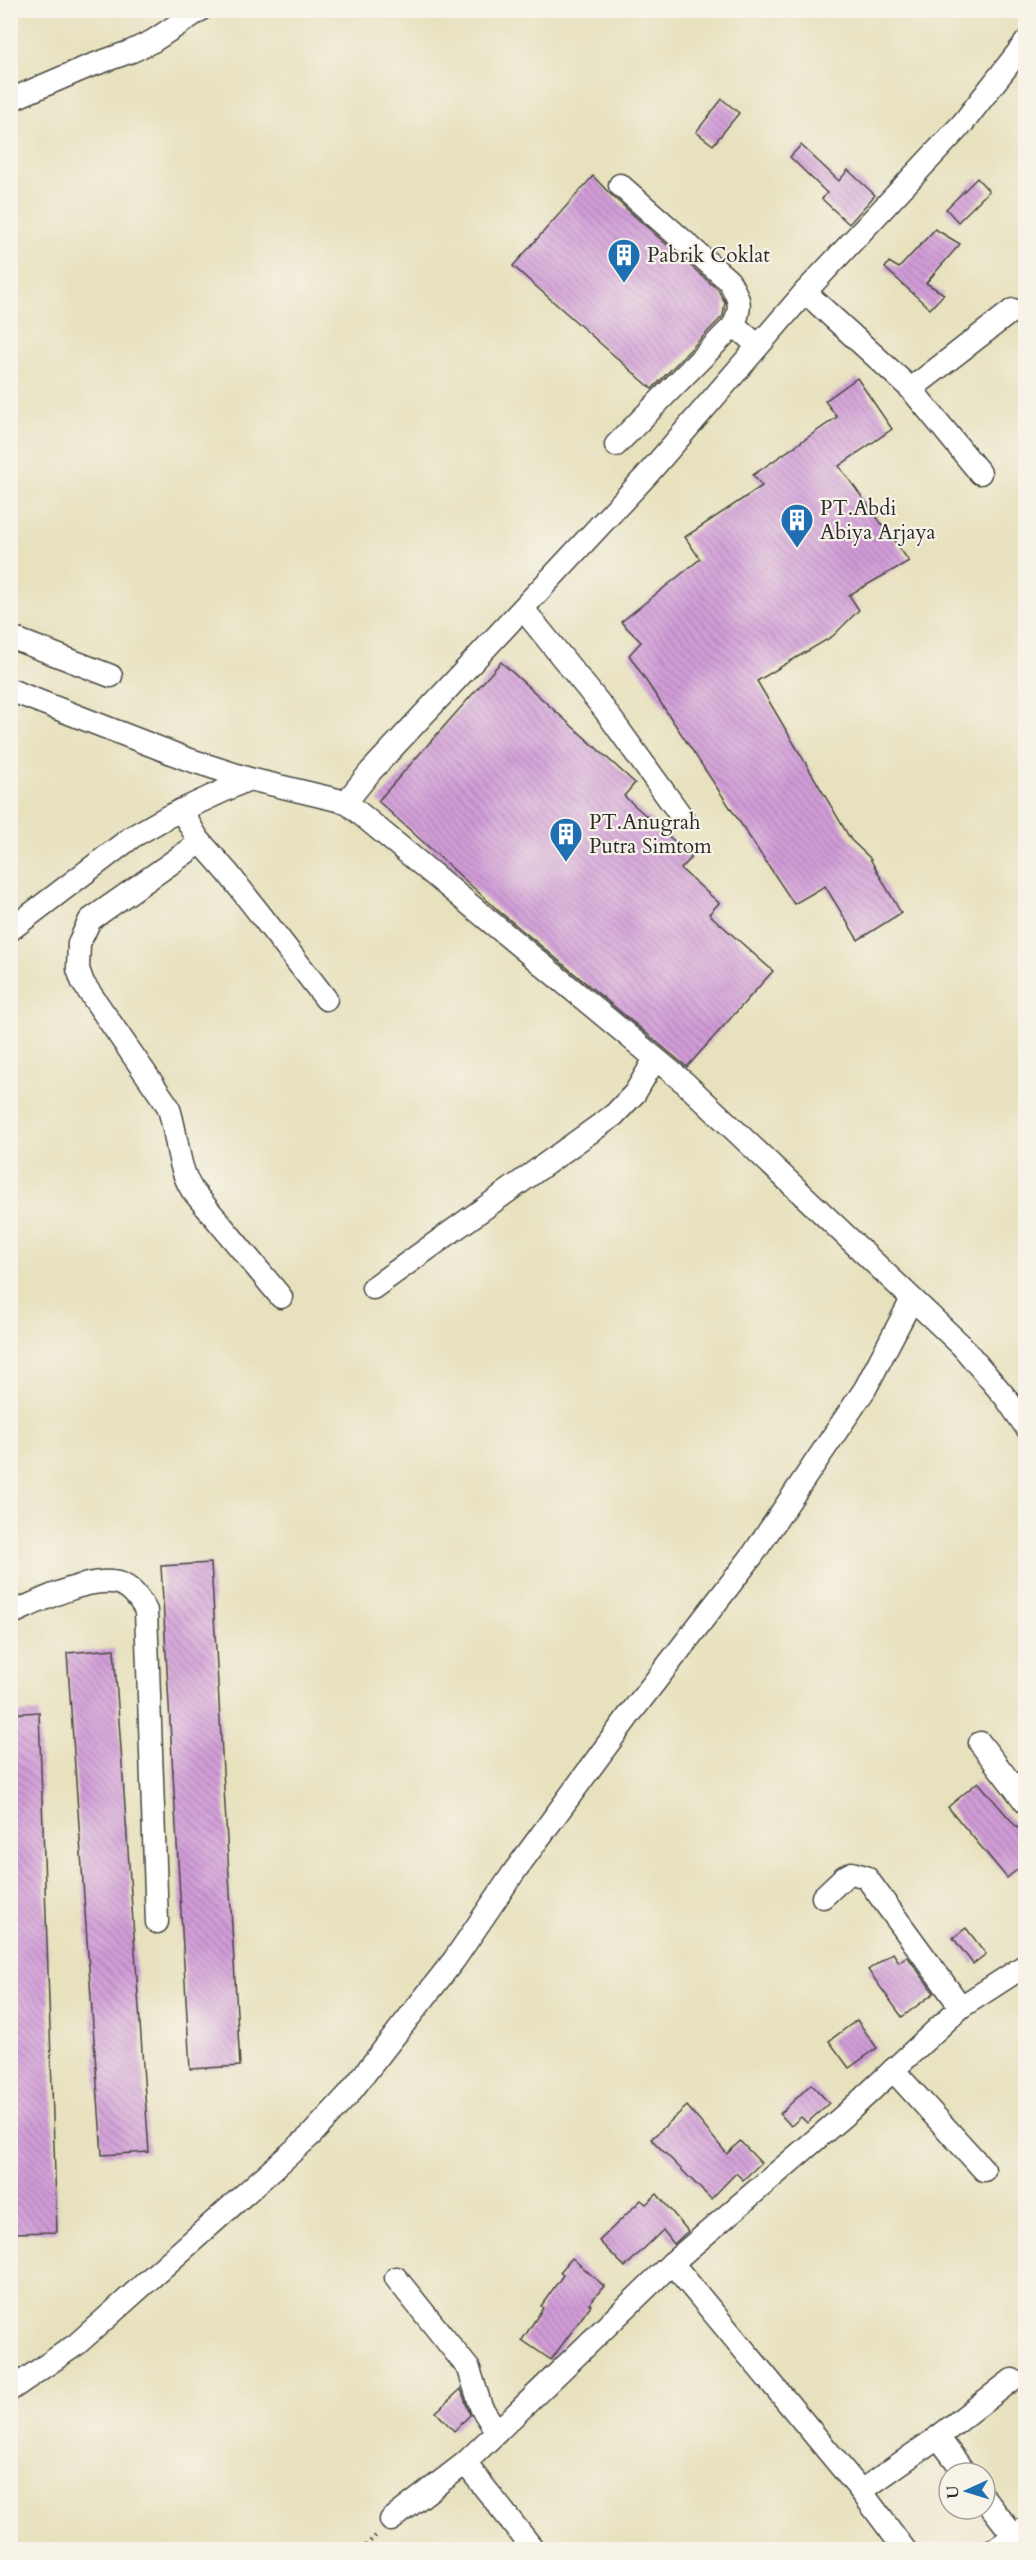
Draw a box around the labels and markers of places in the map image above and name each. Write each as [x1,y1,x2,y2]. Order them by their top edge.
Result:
building icon: Pabrik Coklat [606,237,642,284]
place label: Pabrik Coklat [647,241,770,270]
place label: PT.Abdi Abiya Arjaya [820,494,936,547]
building icon: PT.Abdi Abiya Arjaya [779,502,815,549]
place label: PT.Anugrah Putra Simtom [589,808,712,861]
building icon: PT.Anugrah Putra Simtom [548,816,584,863]

